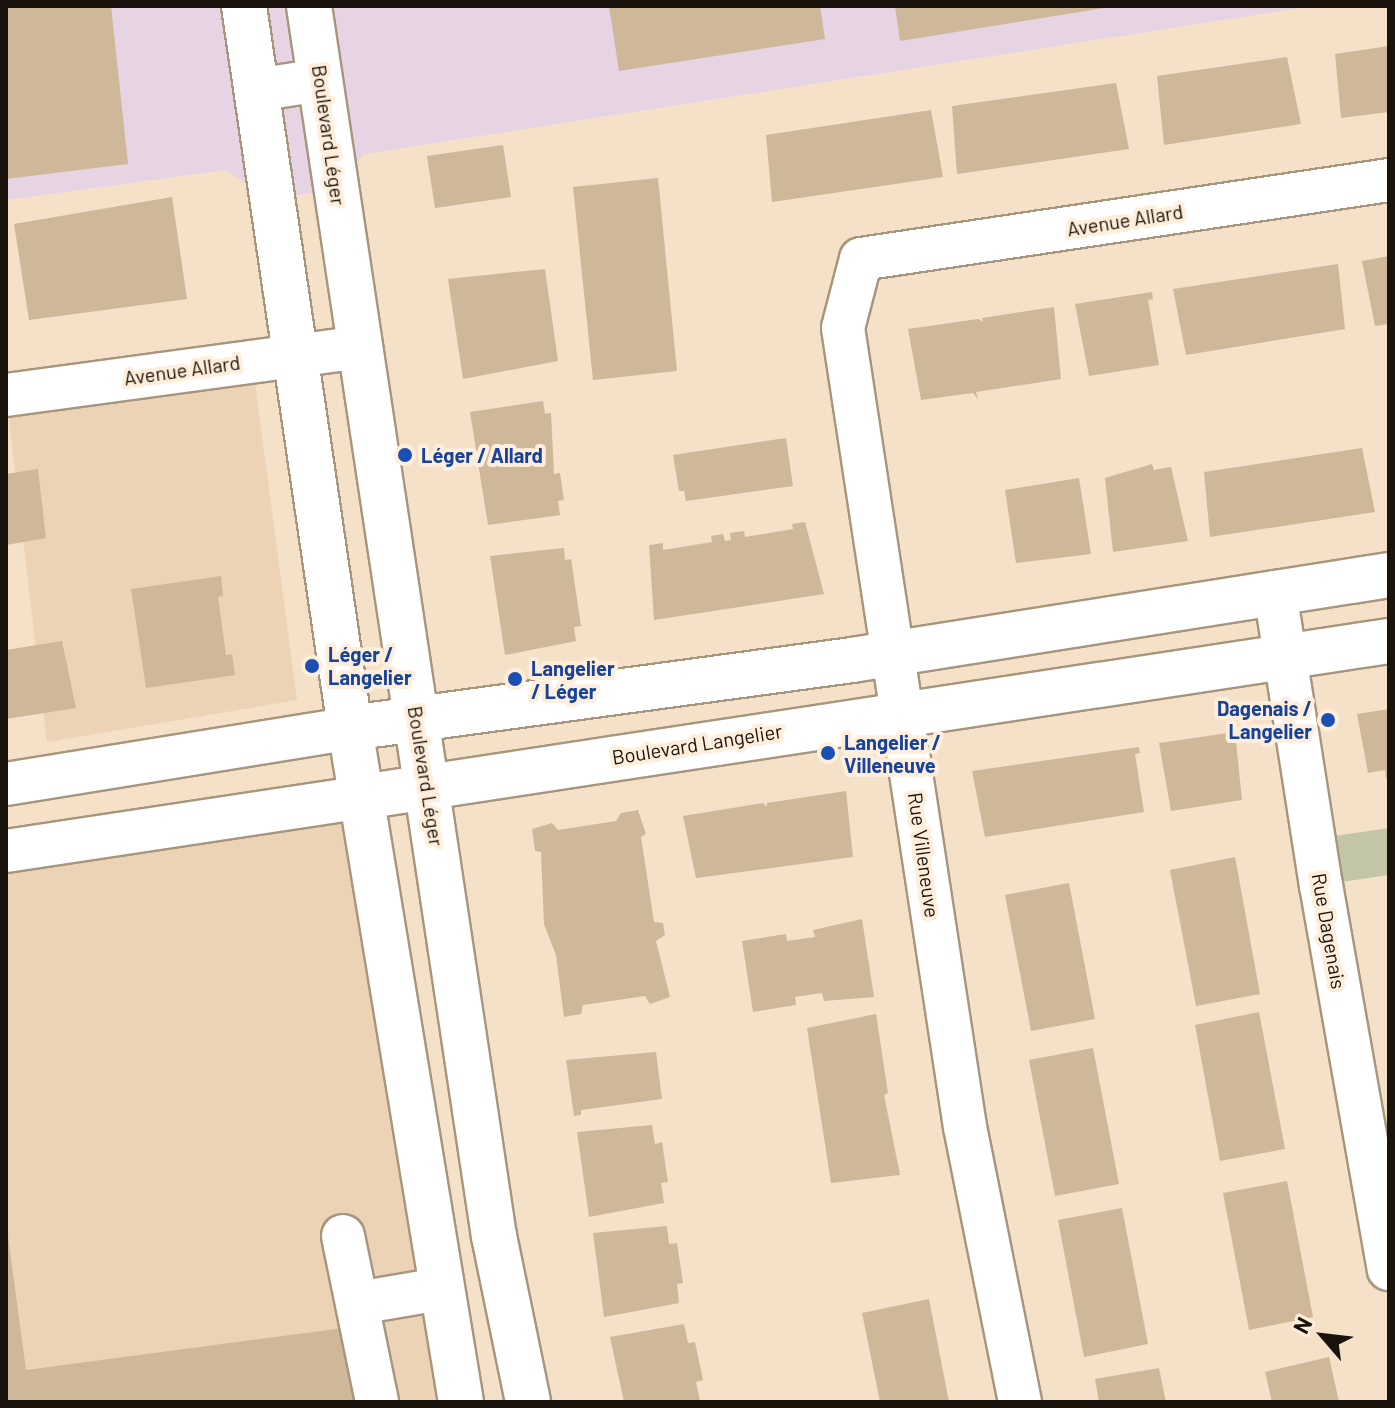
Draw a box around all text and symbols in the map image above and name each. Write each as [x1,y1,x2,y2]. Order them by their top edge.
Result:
street label: Boulevard Léger [307,63,351,207]
street label: Avenue Allard [1065,199,1185,241]
street label: Avenue Allard [122,350,242,390]
place label: Léger / Allard [421,443,543,467]
marker: Léger / Allard [396,446,414,464]
place label: Léger / Langelier [328,642,412,689]
place label: Langelier / Léger [531,656,615,703]
marker: Léger / Langelier [303,657,321,675]
marker: Langelier / Léger [506,670,524,688]
place label: Dagenais / Langelier [1217,696,1312,743]
street label: Boulevard Léger [403,704,449,848]
marker: Dagenais / Langelier [1319,711,1337,729]
street label: Boulevard Langelier [610,719,784,769]
place label: Langelier / Villeneuve [844,730,941,777]
marker: Langelier / Villeneuve [819,744,837,762]
street label: Rue Villeneuve [903,791,945,919]
street label: Rue Dagenais [1307,871,1351,991]
north arrow [1283,1296,1363,1376]
text: N [1287,1312,1317,1337]

